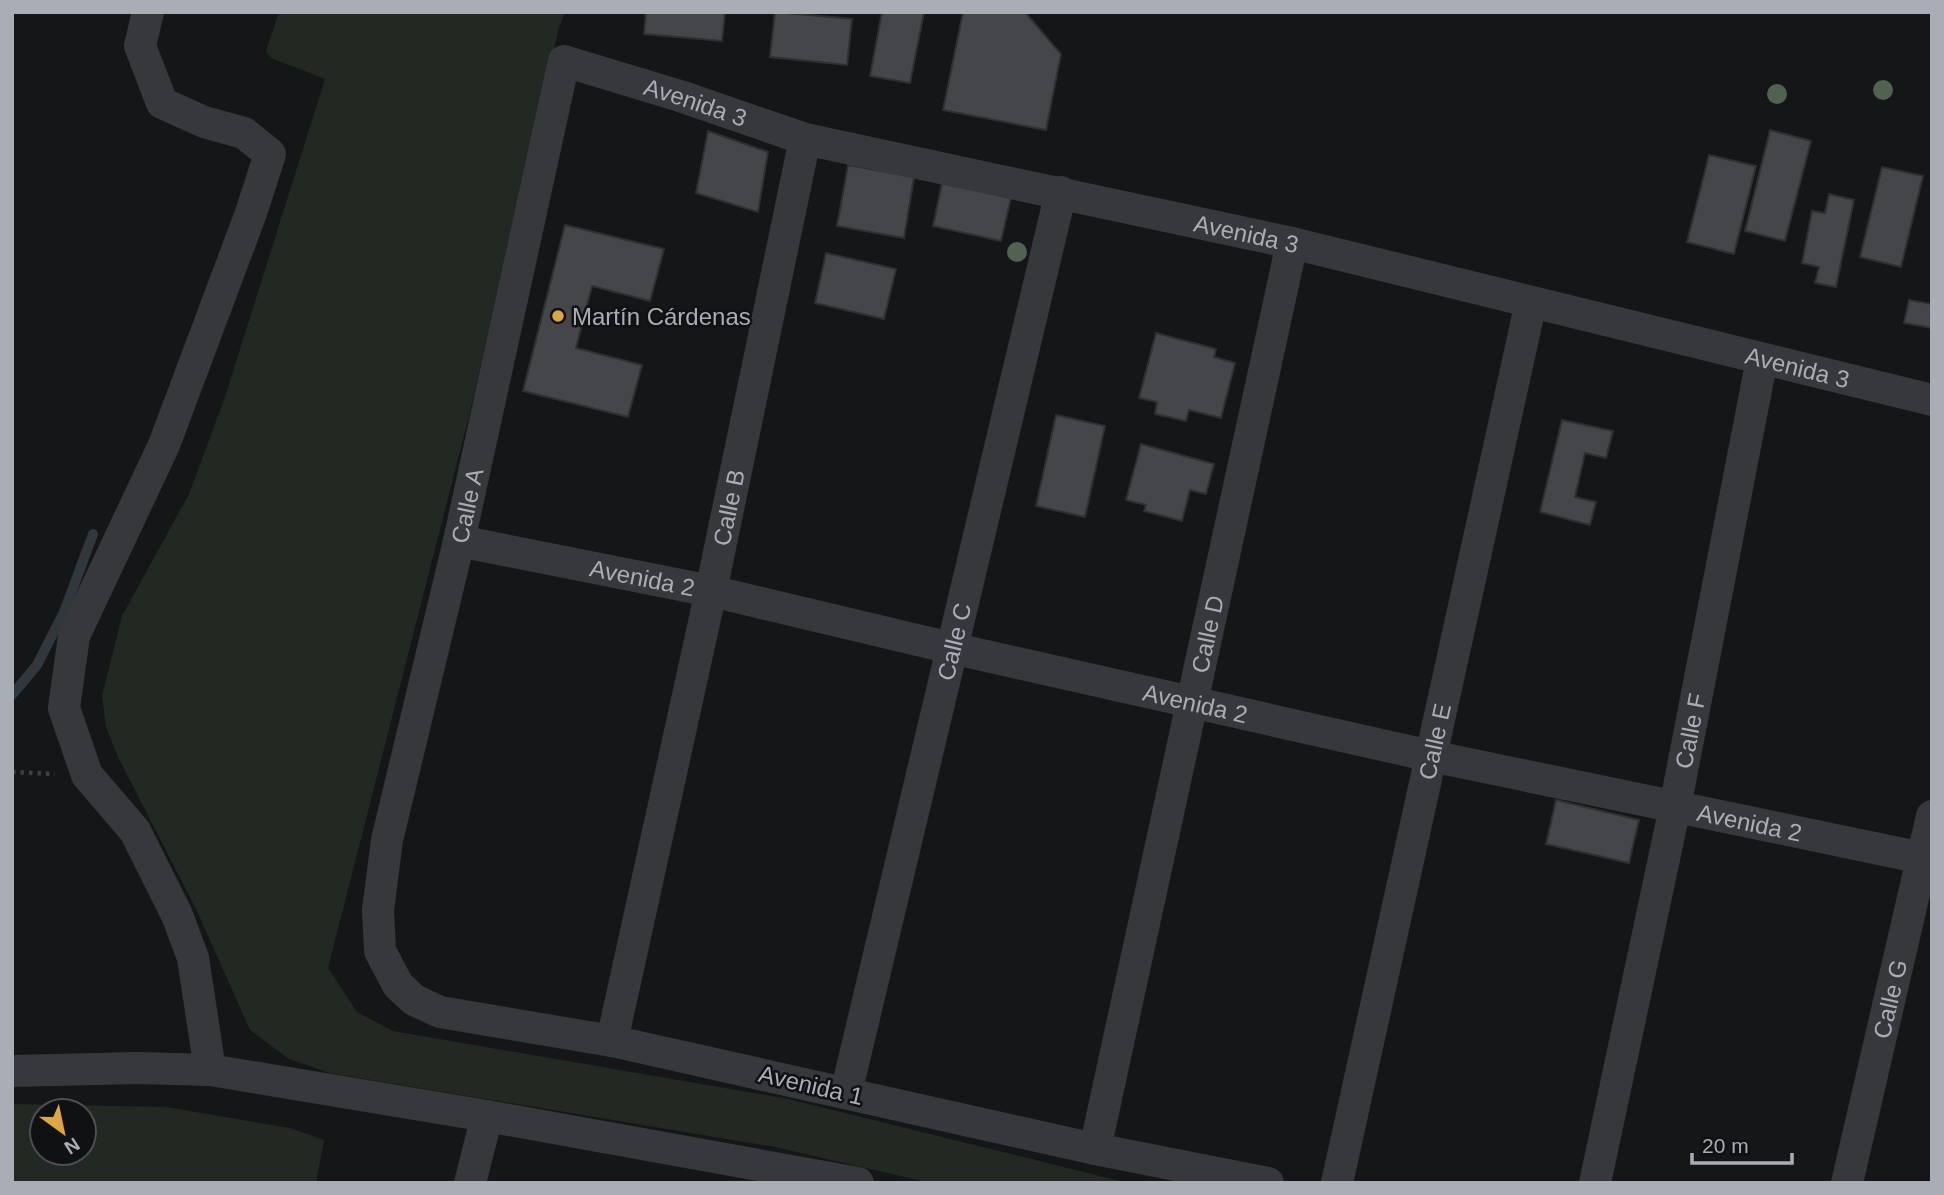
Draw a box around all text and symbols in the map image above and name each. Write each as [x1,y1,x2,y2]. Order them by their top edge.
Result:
street label: Avenida 3 [641,73,750,131]
street label: Avenida 3 [1192,209,1301,258]
place label: Martín Cárdenas [572,303,751,330]
marker: Martín Cárdenas [550,308,566,324]
street label: Avenida 3 [1743,341,1852,393]
street label: Calle A [445,466,488,546]
street label: Calle B [707,467,749,548]
street label: Avenida 2 [588,554,697,601]
street label: Calle D [1185,593,1229,675]
street label: Calle C [931,600,976,683]
street label: Avenida 2 [1140,678,1250,728]
street label: Calle F [1669,691,1710,771]
street label: Calle E [1413,701,1456,782]
street label: Avenida 2 [1695,798,1804,846]
street label: Calle G [1867,957,1912,1041]
street label: Avenida 1 [756,1060,866,1110]
north arrow [28,1097,98,1167]
scale bar [1692,1122,1792,1166]
text: N [61,1133,83,1158]
text: 20 m [1702,1134,1749,1157]

